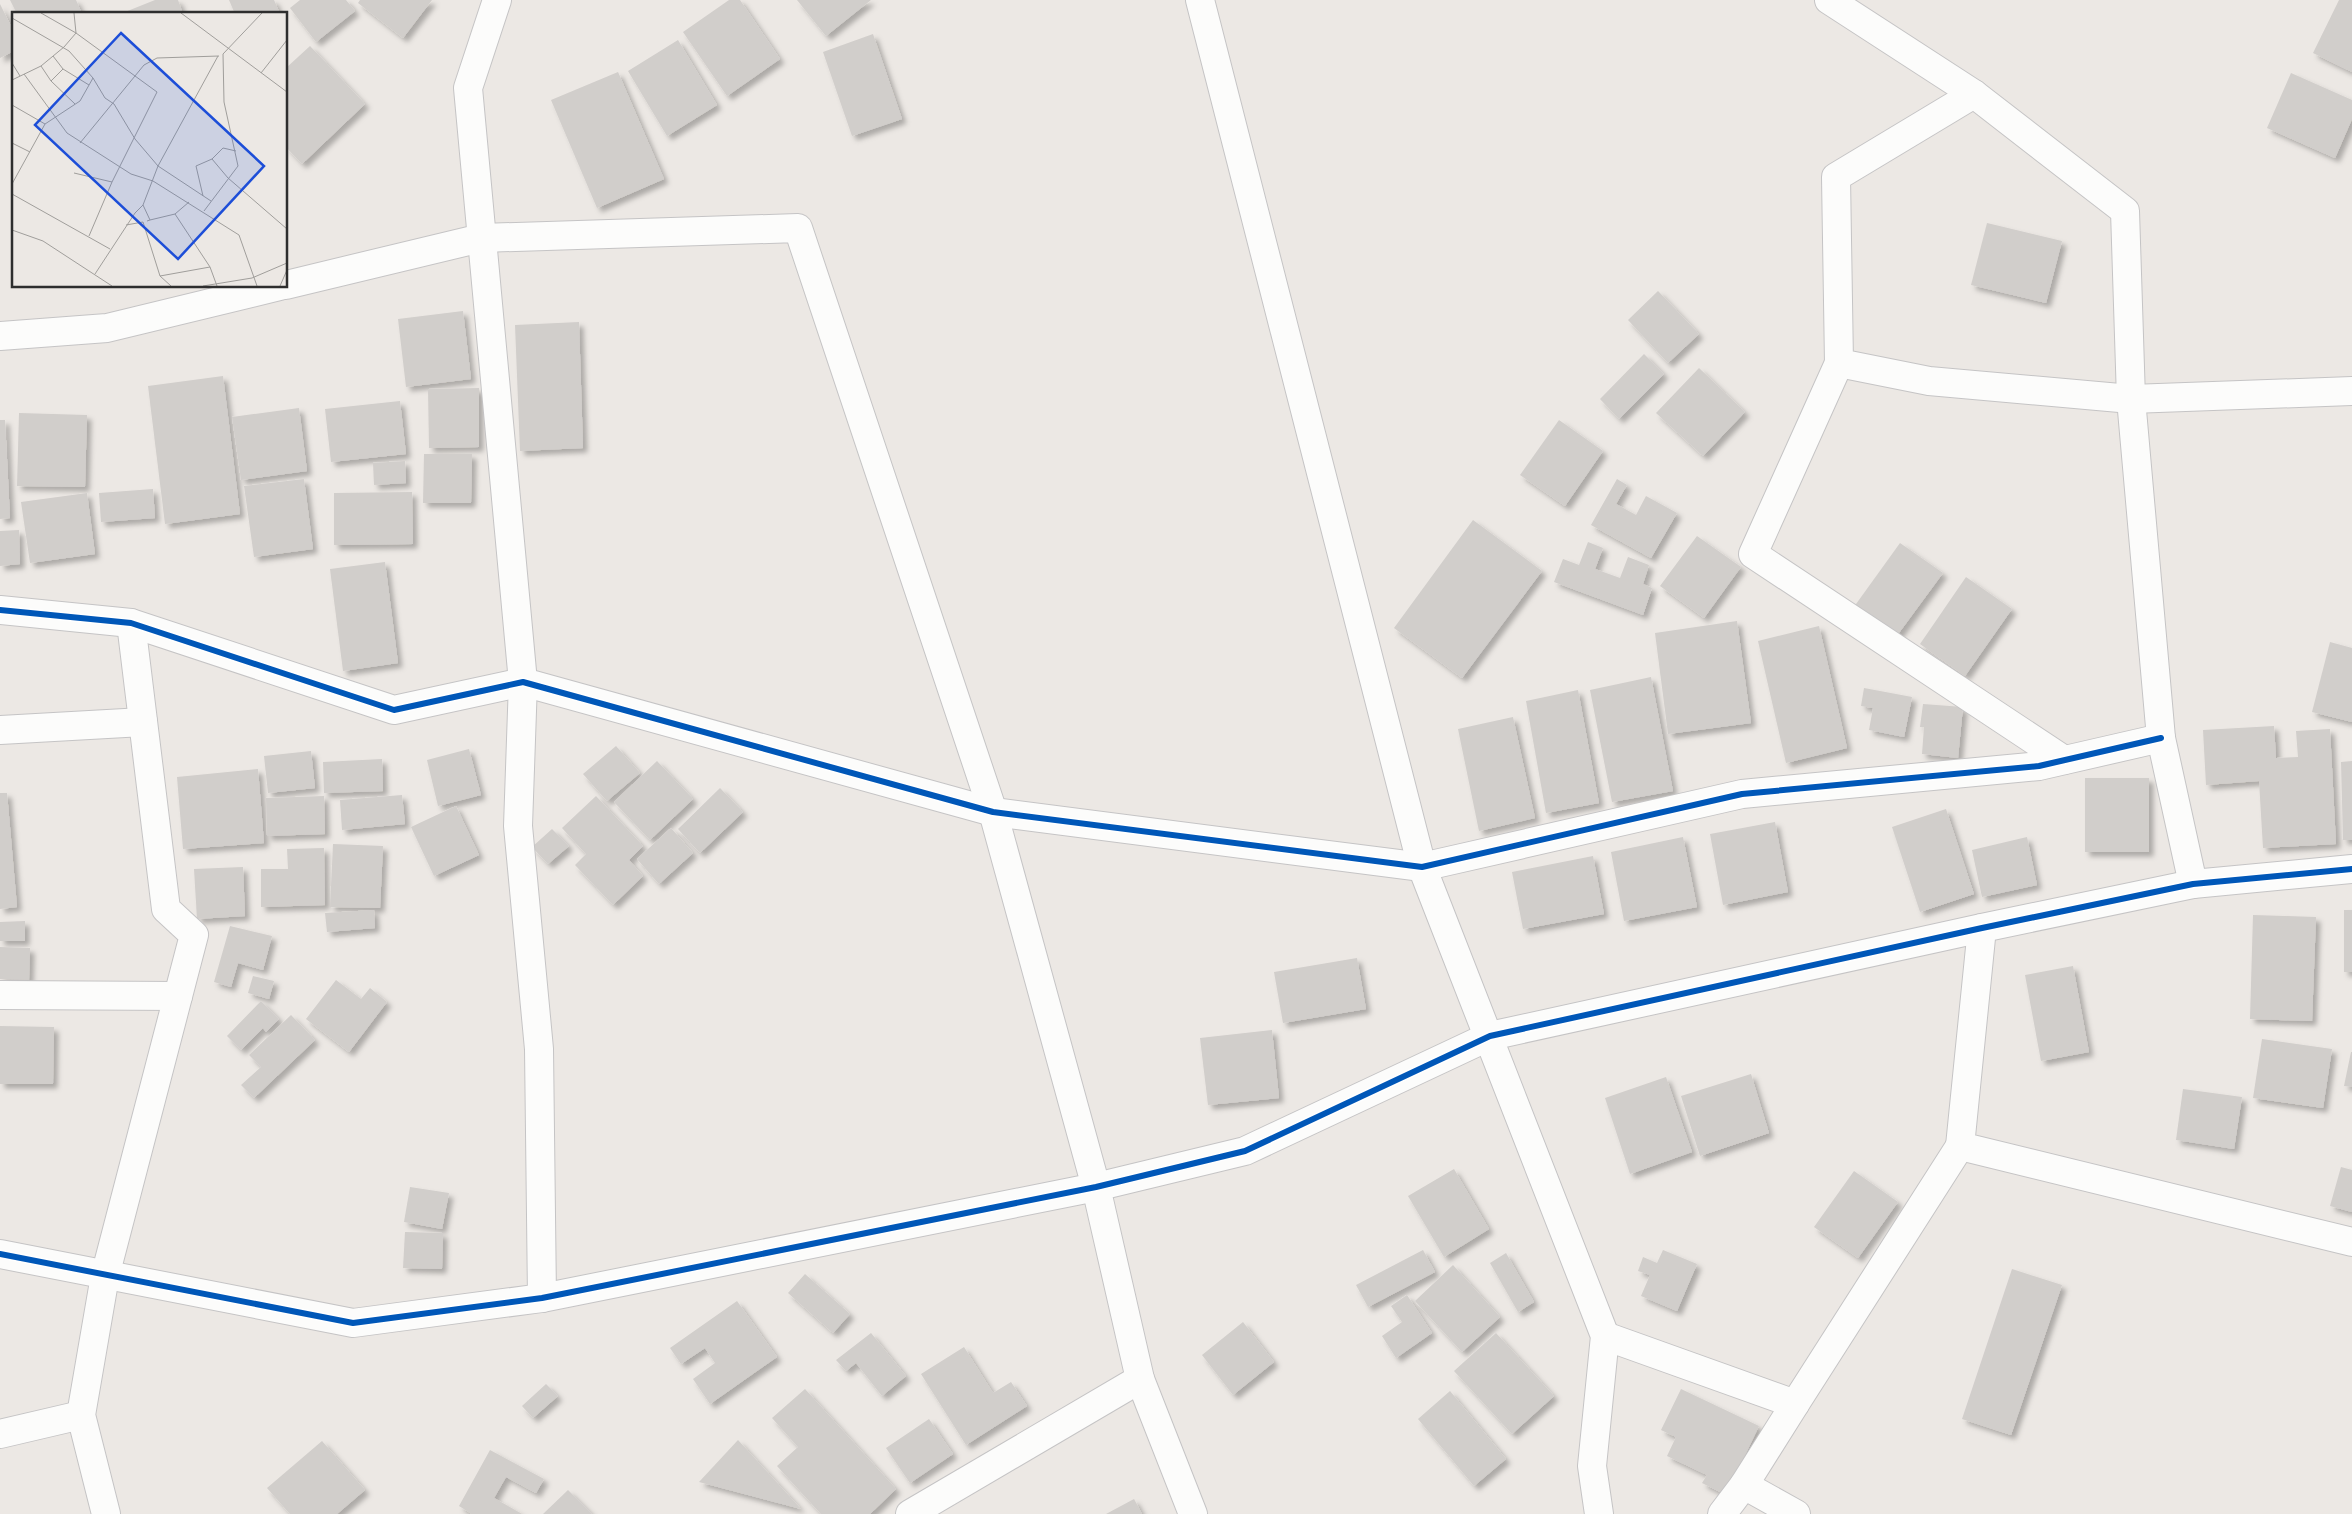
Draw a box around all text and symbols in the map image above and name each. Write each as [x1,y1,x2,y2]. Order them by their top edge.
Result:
inset map [12,12,288,288]

